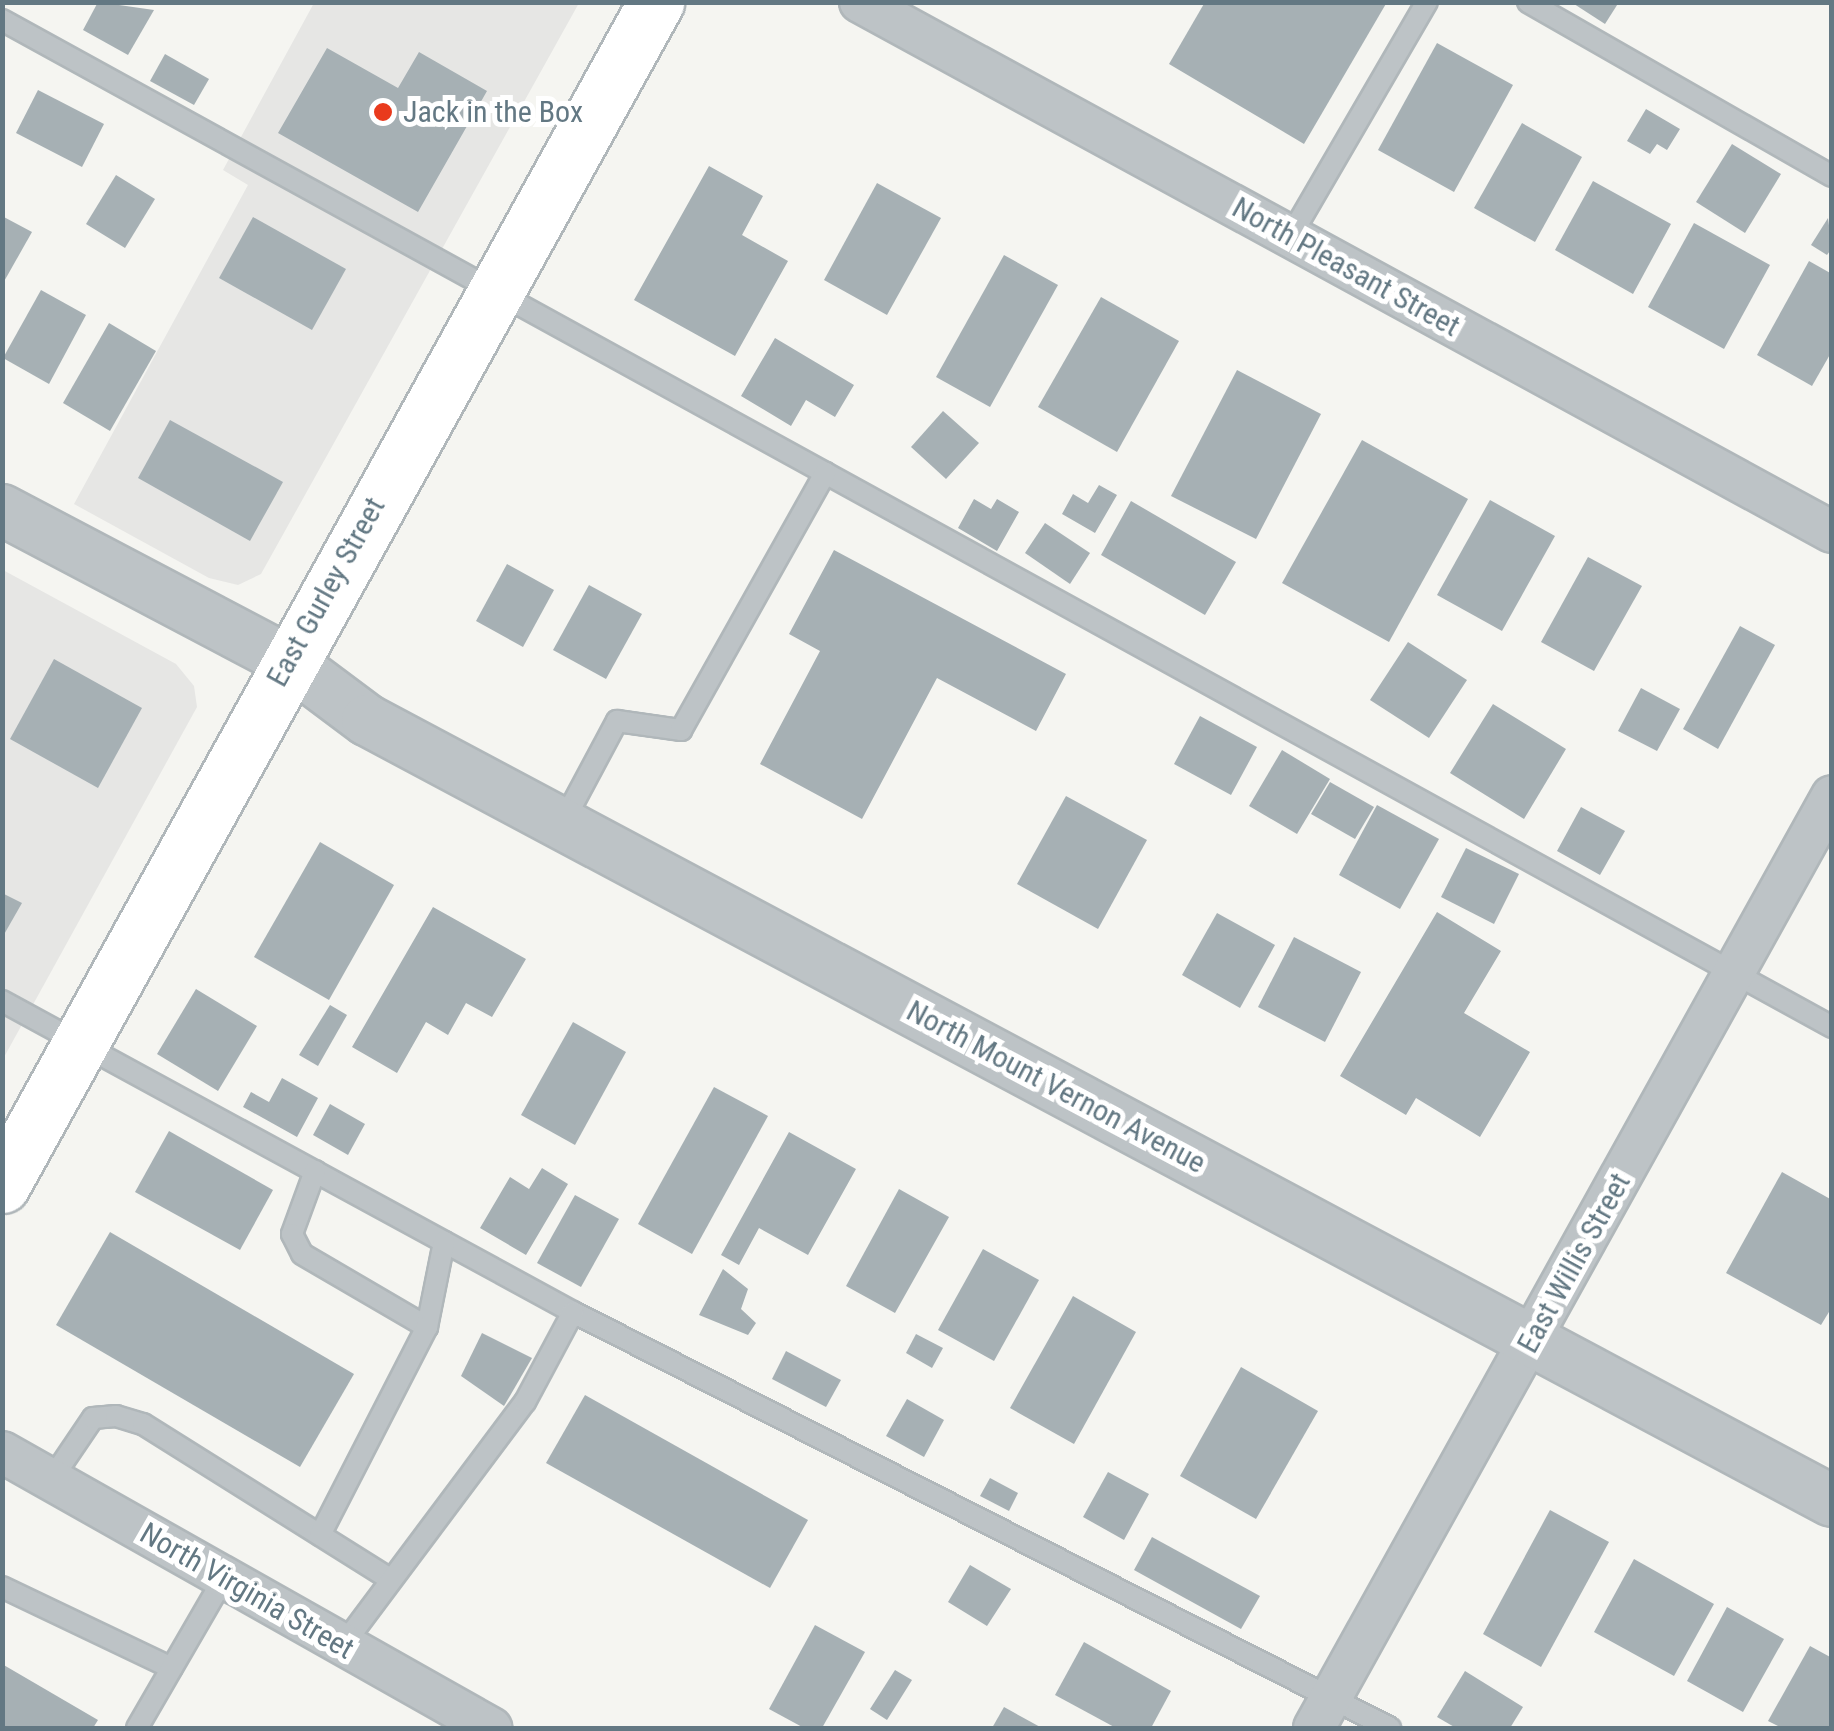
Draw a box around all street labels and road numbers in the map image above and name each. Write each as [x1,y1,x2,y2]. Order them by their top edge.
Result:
street label: North Pleasant Street [1226,190,1466,344]
street label: East Gurley Street [259,491,393,693]
street label: North Mount Vernon Avenue [901,993,1211,1181]
street label: East Willis Street [1510,1167,1638,1359]
street label: North Virginia Street [134,1515,360,1667]

